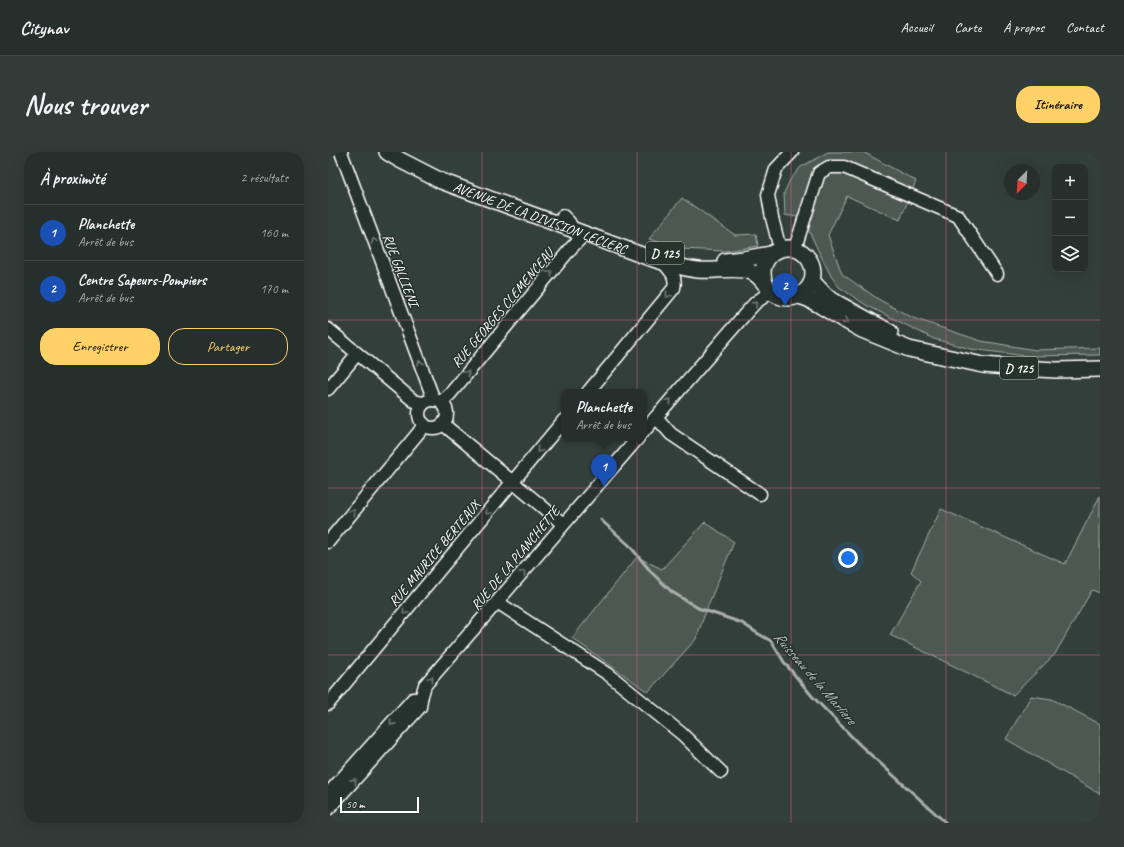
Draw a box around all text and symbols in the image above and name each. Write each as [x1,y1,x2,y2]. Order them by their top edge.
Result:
text: Citynav [20,16,68,40]
text: Accueil [901,19,932,36]
text: Carte [954,19,981,36]
text: À propos [1003,19,1044,36]
text: Contact [1066,19,1104,36]
button: Itinéraire [1016,86,1100,123]
text: Nous trouver [24,87,147,122]
north arrow [1004,164,1040,200]
map controls [1052,164,1088,272]
button: + [1052,164,1088,200]
text: À proximité [40,168,105,189]
text: 2 résultats [240,170,288,186]
street label: AVENUE DE LA DIVISION LECLERC [451,178,630,258]
button: − [1052,200,1088,236]
text: Planchette [78,215,134,234]
text: 1 [50,225,56,241]
text: 160 m [260,225,288,241]
street label: RUE GALLIENI [379,231,423,312]
text: Arrêt de bus [78,234,133,250]
button: layers [1052,236,1088,272]
one-way arrow [371,238,379,245]
road number: D 125 [646,242,684,264]
street label: RUE GEORGES CLEMENCEAU [448,243,559,371]
one-way arrow [546,270,553,278]
text: Centre Sapeurs-Pompiers [78,271,206,290]
pin: 2 [772,273,798,306]
text: 2 [50,281,56,297]
text: 170 m [260,281,288,297]
text: Arrêt de bus [78,290,133,306]
one-way arrow [666,291,673,298]
one-way arrow [751,301,758,308]
one-way arrow [841,316,849,323]
button: Enregistrer [40,328,160,365]
button: Partager [168,328,288,365]
road number: D 125 [1000,357,1038,379]
one-way arrow [417,359,425,366]
one-way arrow [463,371,470,378]
popup [561,389,647,441]
text: Planchette [576,398,632,417]
one-way arrow [665,398,672,406]
text: Arrêt de bus [576,417,631,433]
one-way arrow [536,446,543,453]
pin: 1 [591,454,617,487]
street label: RUE MAURICE BERTEAUX [385,495,485,610]
street label: RUE DE LA PLANCHETTE [467,502,565,613]
one-way arrow [485,507,492,515]
one-way arrow [348,509,355,516]
your location [838,548,858,568]
one-way arrow [518,570,525,577]
one-way arrow [402,607,409,615]
water label: Ruisseau de la Marliere [769,628,861,730]
one-way arrow [426,676,433,683]
one-way arrow [389,718,397,726]
one-way arrow [349,778,356,785]
scale bar [340,795,419,814]
text: 50 m [346,797,365,811]

